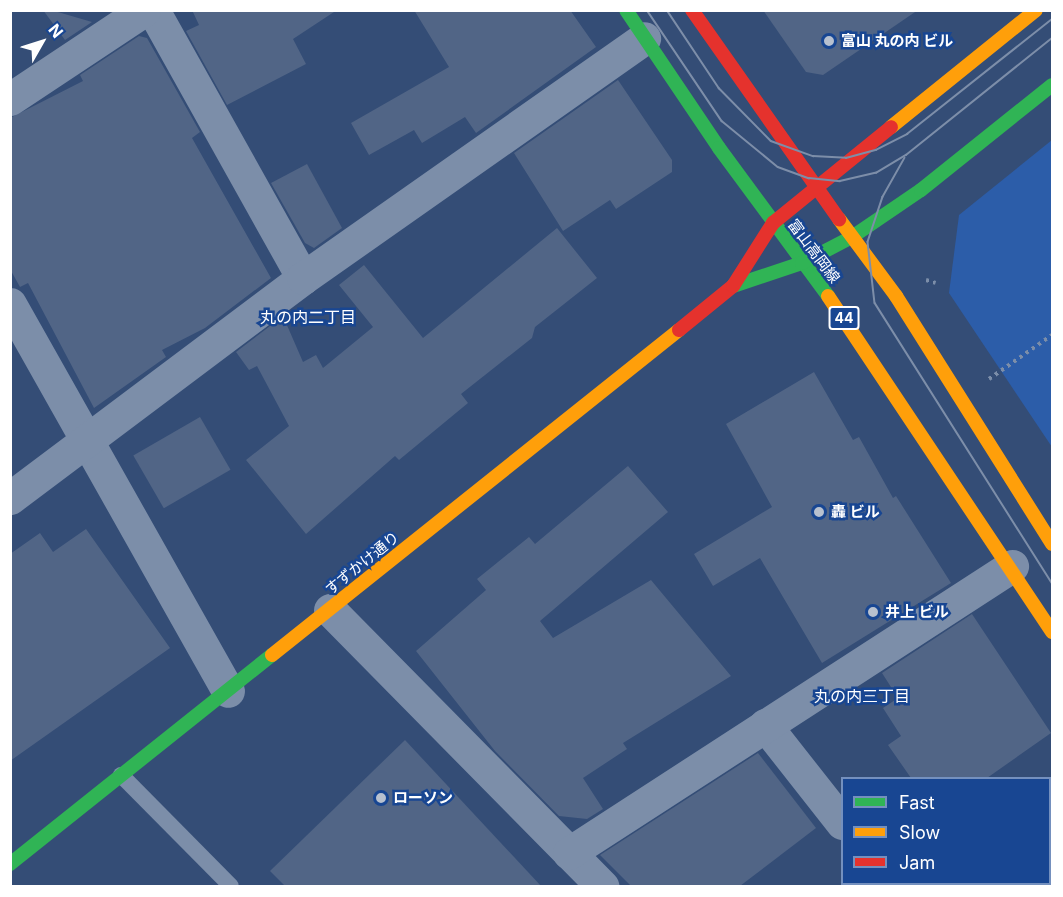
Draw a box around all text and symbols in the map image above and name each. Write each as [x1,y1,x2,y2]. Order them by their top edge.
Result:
north arrow [12,12,72,72]
text: N [44,20,68,42]
place label: 富山 丸の内 ビル [841,32,953,50]
marker: 富山 丸の内 ビル [822,34,836,48]
street label: 富山高岡線 [784,216,844,286]
district label: 丸の内二丁目 [260,307,356,327]
road number: 44 [828,307,860,329]
place label: 轟 ビル [831,503,880,521]
marker: 轟 ビル [812,505,826,519]
street label: すずかけ通り [321,528,403,598]
place label: 井上 ビル [885,603,949,621]
marker: 井上 ビル [866,605,880,619]
district label: 丸の内三丁目 [814,686,910,706]
legend [841,777,1051,885]
place label: ローソン [393,789,453,807]
marker: ローソン [374,791,388,805]
text: Fast [899,792,935,813]
text: Slow [899,822,940,843]
text: Jam [899,852,935,873]

